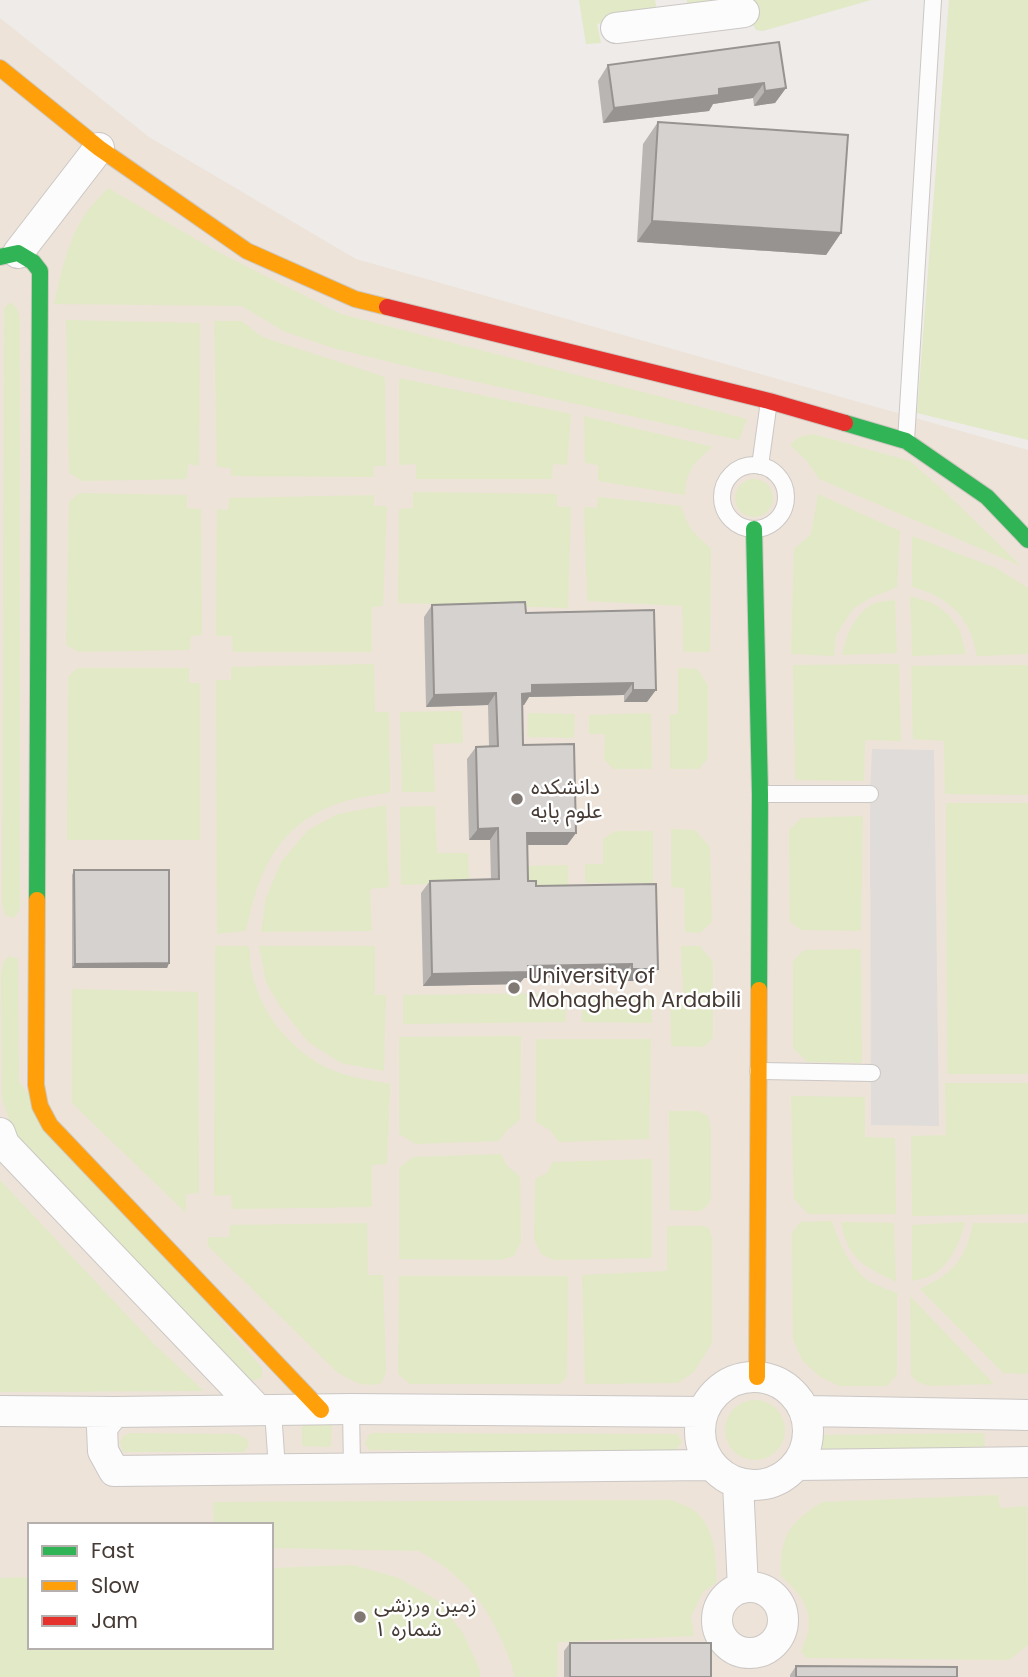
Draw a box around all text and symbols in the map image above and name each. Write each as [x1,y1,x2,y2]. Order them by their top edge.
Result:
place label: دانشکده علوم پایه [531,772,602,827]
marker: دانشکده علوم پایه [509,791,525,807]
place label: University of Mohaghegh Ardabili [528,961,741,1014]
marker: University of Mohaghegh Ardabili [506,980,522,996]
legend [28,1523,273,1649]
text: Fast [91,1536,134,1565]
text: Slow [91,1571,139,1600]
place label: زمین ورزشی شماره ۱ [374,1590,477,1643]
text: Jam [91,1606,138,1635]
marker: زمین ورزشی شماره ۱ [352,1609,368,1625]

